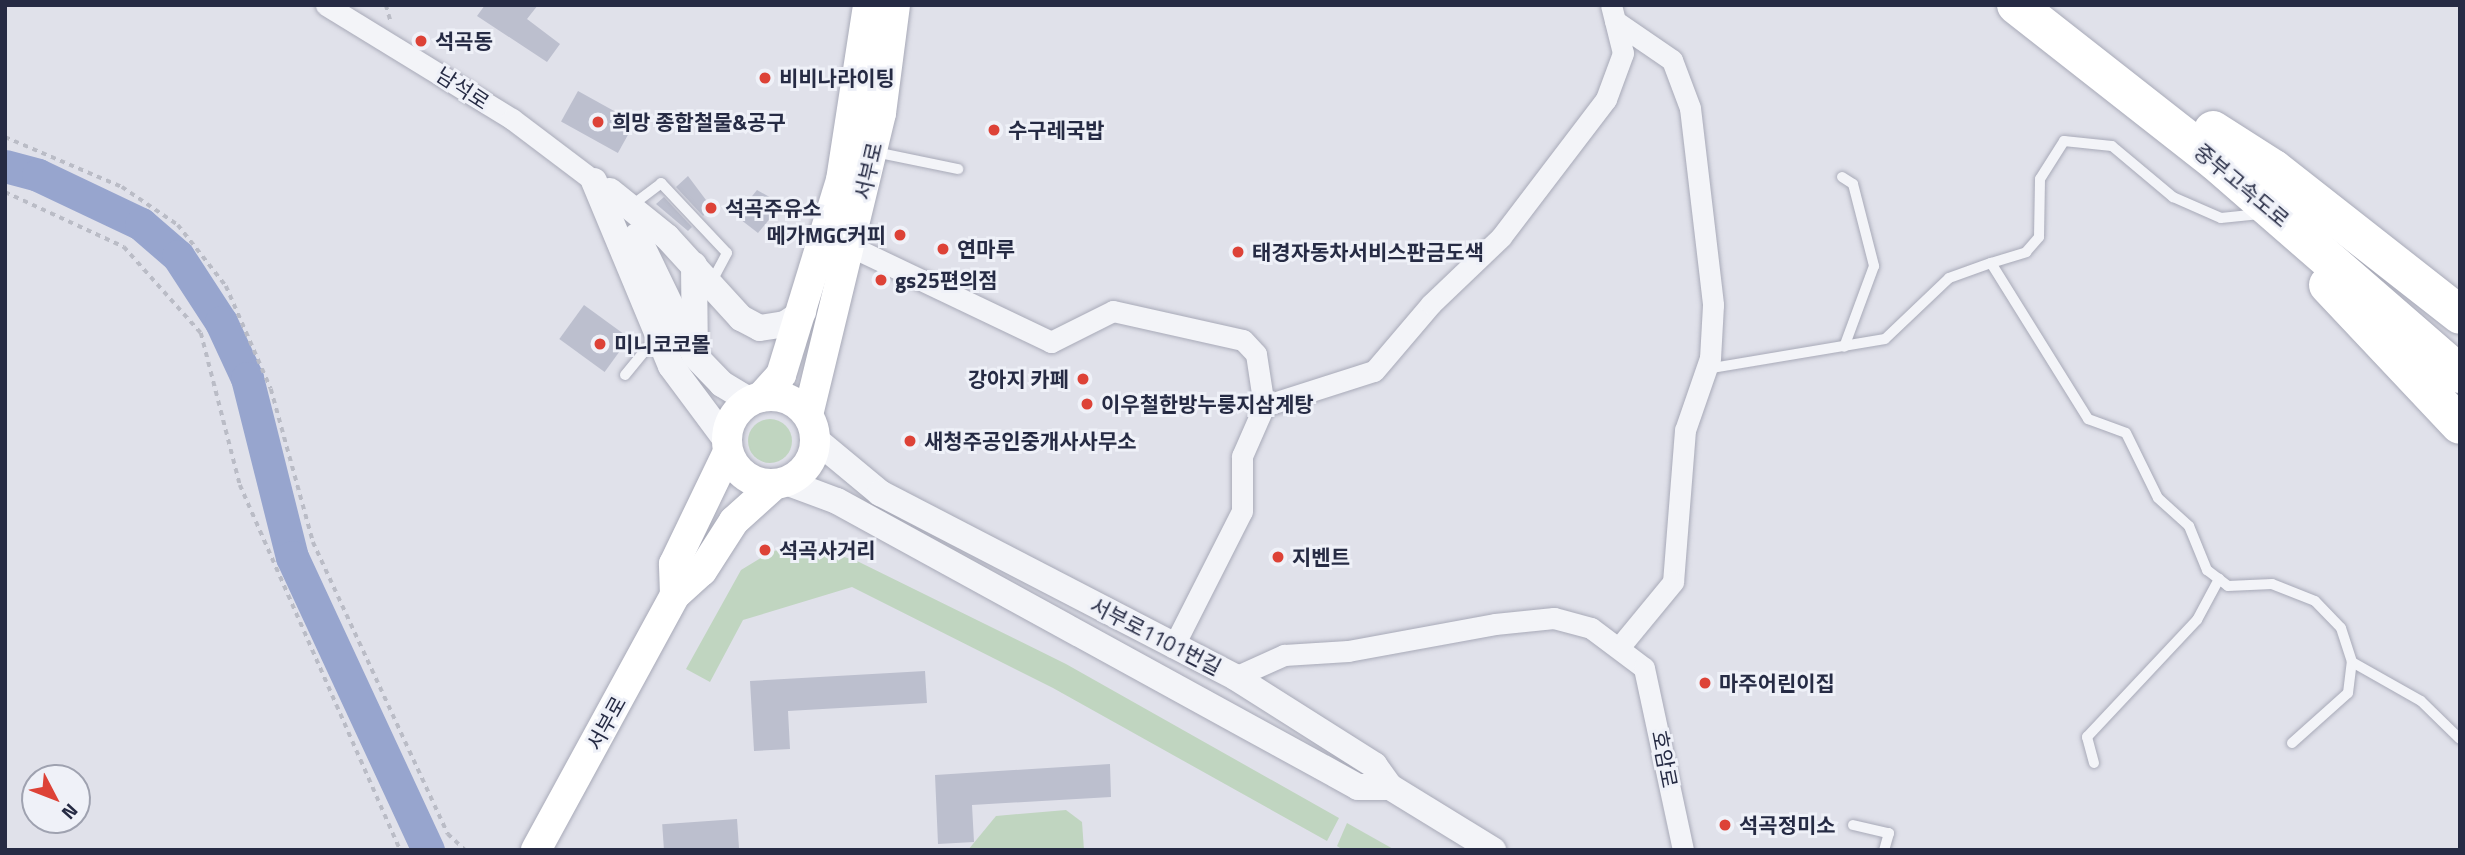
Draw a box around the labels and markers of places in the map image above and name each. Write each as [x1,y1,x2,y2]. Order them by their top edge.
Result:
place label: 석곡동 [435,28,493,54]
marker: 석곡동 [413,33,429,49]
place label: 비비나라이팅 [779,65,895,91]
marker: 비비나라이팅 [757,70,773,86]
place label: 희망 종합철물&공구 [612,109,786,135]
marker: 희망 종합철물&공구 [590,114,606,130]
place label: 수구레국밥 [1008,117,1105,143]
marker: 수구레국밥 [986,122,1002,138]
place label: 석곡주유소 [725,195,822,221]
marker: 석곡주유소 [703,200,719,216]
place label: 메가MGC커피 [766,222,886,248]
marker: 메가MGC커피 [892,227,908,243]
place label: 연마루 [957,236,1015,262]
place label: 태경자동차서비스판금도색 [1252,239,1484,265]
marker: 연마루 [935,241,951,257]
marker: 태경자동차서비스판금도색 [1230,244,1246,260]
place label: gs25편의점 [895,267,998,293]
marker: gs25편의점 [873,272,889,288]
place label: 미니코코몰 [614,331,711,357]
marker: 미니코코몰 [592,336,608,352]
place label: 강아지 카페 [968,366,1069,392]
marker: 강아지 카페 [1075,371,1091,387]
place label: 이우철한방누룽지삼계탕 [1101,391,1314,417]
marker: 이우철한방누룽지삼계탕 [1079,396,1095,412]
place label: 새청주공인중개사사무소 [924,428,1137,454]
marker: 새청주공인중개사사무소 [902,433,918,449]
place label: 석곡사거리 [779,537,876,563]
marker: 석곡사거리 [757,542,773,558]
place label: 지벤트 [1292,544,1350,570]
marker: 지벤트 [1270,549,1286,565]
place label: 마주어린이집 [1719,670,1835,696]
marker: 마주어린이집 [1697,675,1713,691]
place label: 석곡정미소 [1739,812,1836,838]
marker: 석곡정미소 [1717,817,1733,833]

